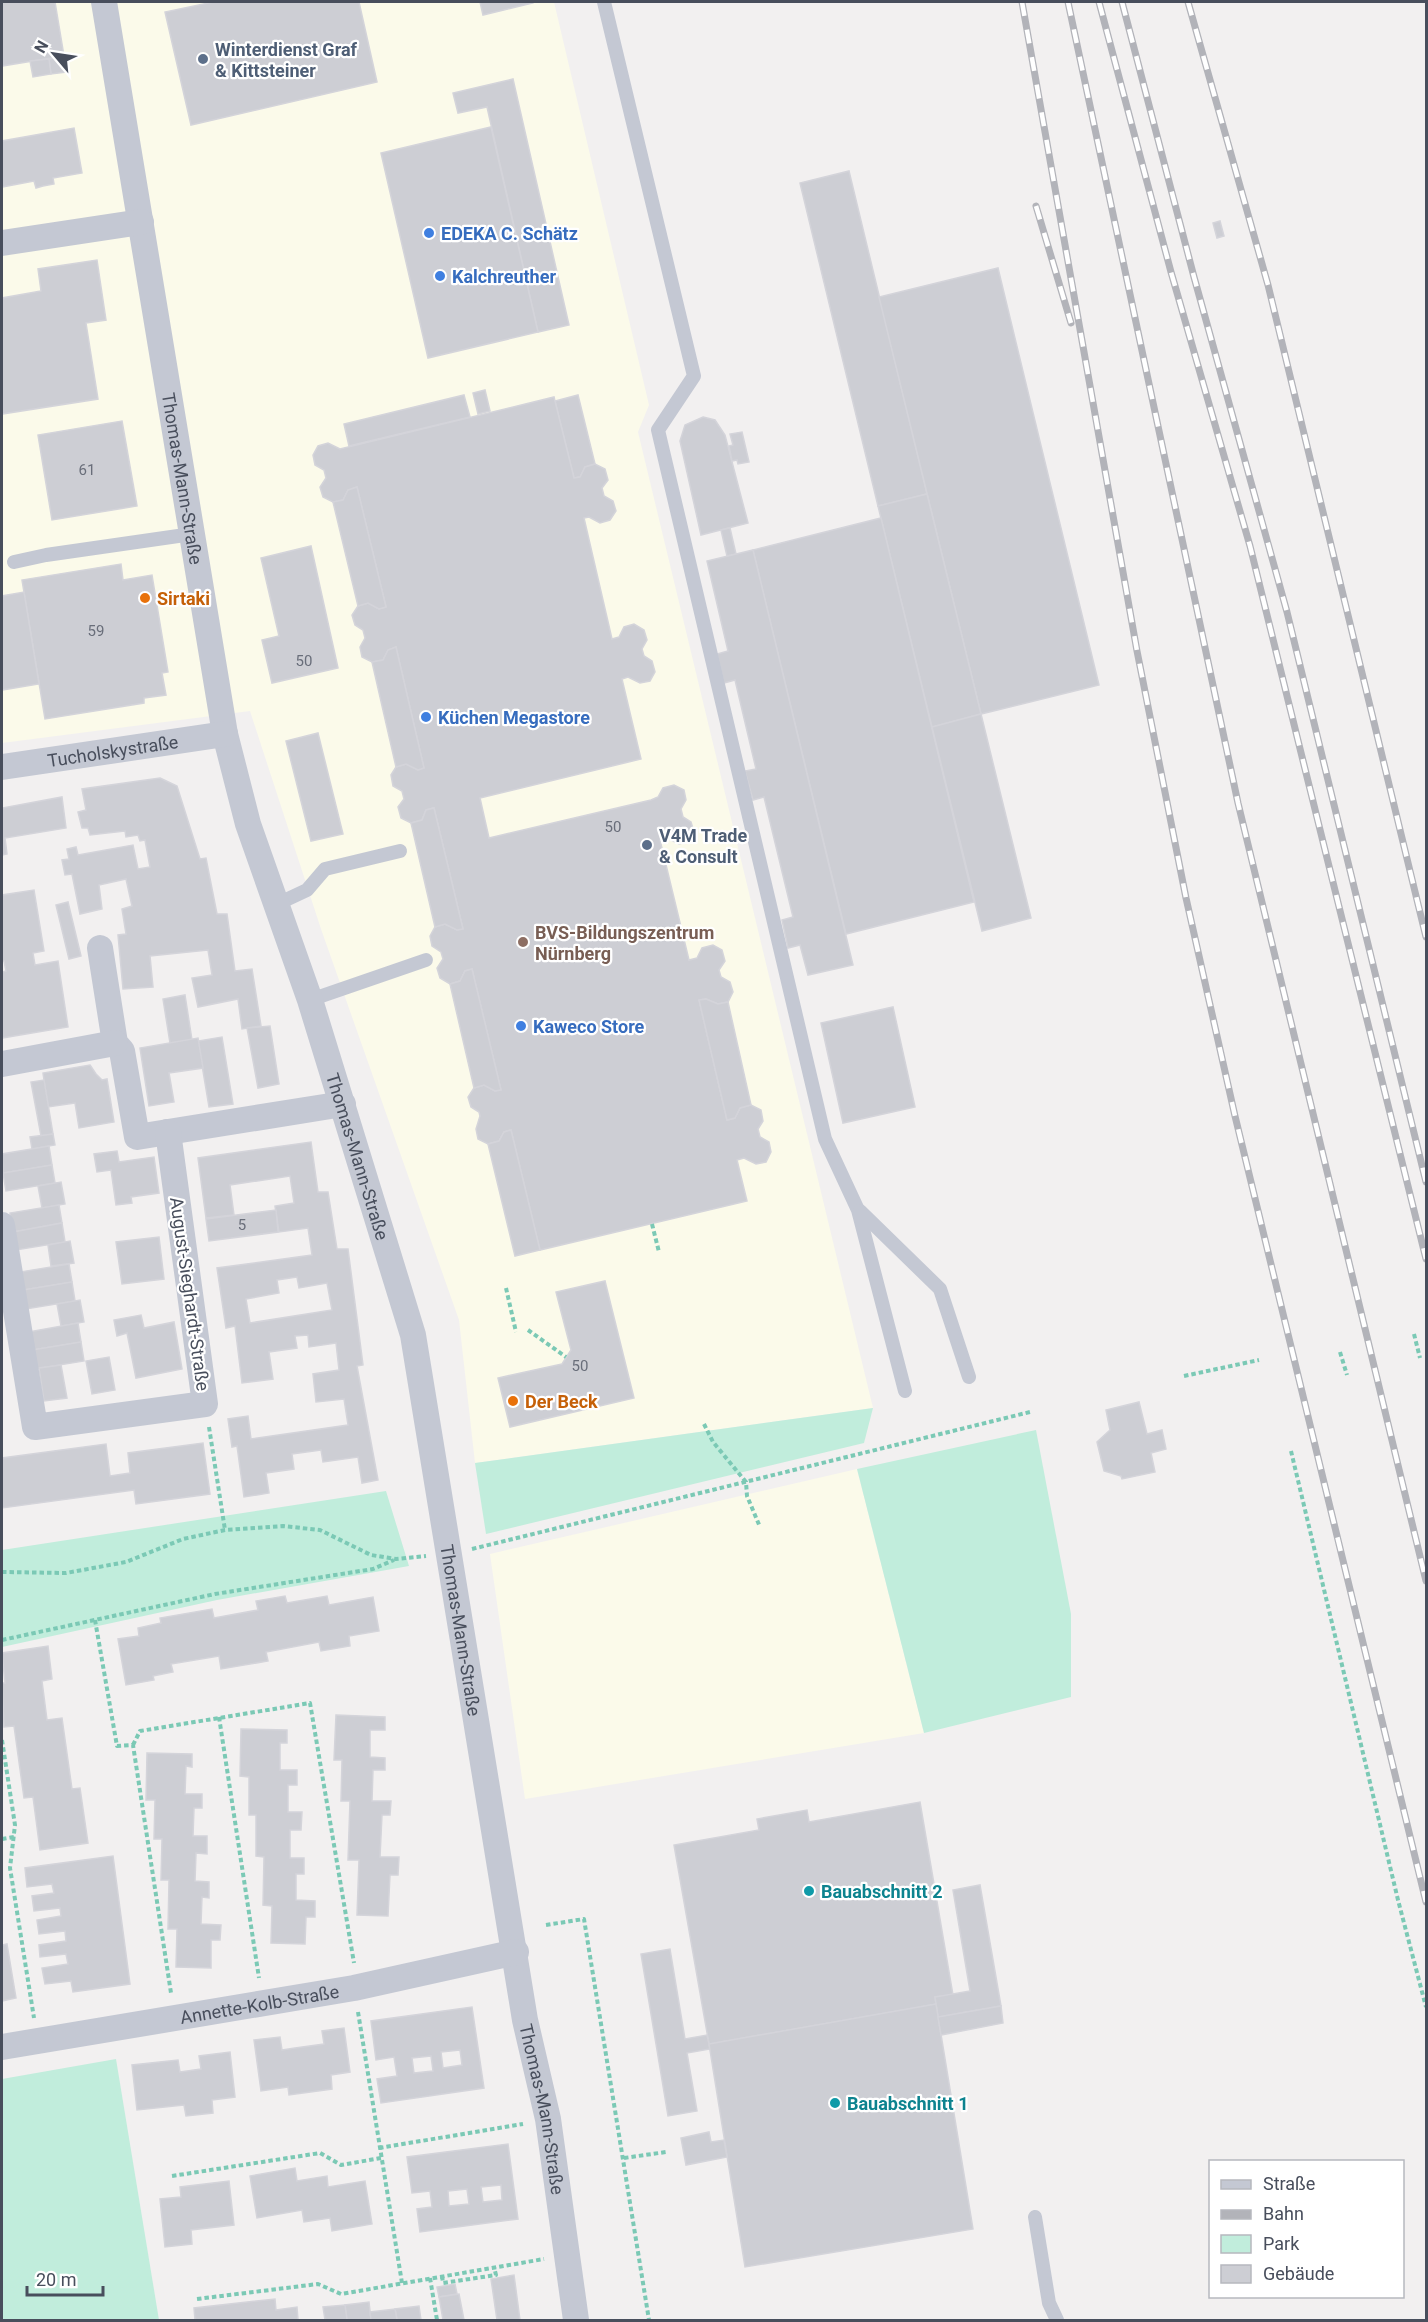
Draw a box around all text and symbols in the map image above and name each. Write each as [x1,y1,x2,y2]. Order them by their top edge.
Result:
north arrow [24,24,84,84]
text: N [30,37,52,57]
place label: Winterdienst Graf & Kittsteiner [215,39,358,81]
marker: Winterdienst Graf & Kittsteiner [196,52,210,66]
place label: EDEKA C. Schätz [441,223,578,244]
marker: EDEKA C. Schätz [422,226,436,240]
place label: Kalchreuther [452,266,556,287]
marker: Kalchreuther [433,269,447,283]
street label: Thomas-Mann-Straße [158,391,207,566]
house number: 61 [79,461,95,479]
place label: Sirtaki [157,588,210,609]
marker: Sirtaki [138,591,152,605]
house number: 59 [88,622,104,640]
house number: 50 [296,652,312,670]
place label: Küchen Megastore [438,707,590,728]
marker: Küchen Megastore [419,710,433,724]
street label: Tucholskystraße [46,731,180,771]
house number: 50 [605,818,621,836]
place label: V4M Trade & Consult [659,825,747,867]
marker: V4M Trade & Consult [640,838,654,852]
place label: BVS-Bildungszentrum Nürnberg [535,922,714,964]
marker: BVS-Bildungszentrum Nürnberg [516,935,530,949]
place label: Kaweco Store [533,1016,645,1037]
marker: Kaweco Store [514,1019,528,1033]
street label: Thomas-Mann-Straße [323,1070,394,1242]
street label: August-Sieghardt-Straße [166,1196,214,1392]
house number: 5 [238,1216,246,1234]
house number: 50 [572,1357,588,1375]
place label: Der Beck [525,1391,598,1412]
marker: Der Beck [506,1394,520,1408]
street label: Thomas-Mann-Straße [437,1543,486,1718]
place label: Bauabschnitt 2 [821,1881,943,1902]
marker: Bauabschnitt 2 [802,1884,816,1898]
street label: Annette-Kolb-Straße [178,1980,340,2027]
street label: Thomas-Mann-Straße [516,2022,569,2196]
place label: Bauabschnitt 1 [847,2093,969,2114]
marker: Bauabschnitt 1 [828,2096,842,2110]
legend [1209,2160,1404,2298]
text: Straße [1263,2173,1315,2194]
text: Bahn [1263,2203,1304,2224]
text: Park [1263,2233,1300,2254]
scale bar [27,2259,104,2297]
text: Gebäude [1263,2263,1334,2284]
text: 20 m [36,2269,76,2290]

